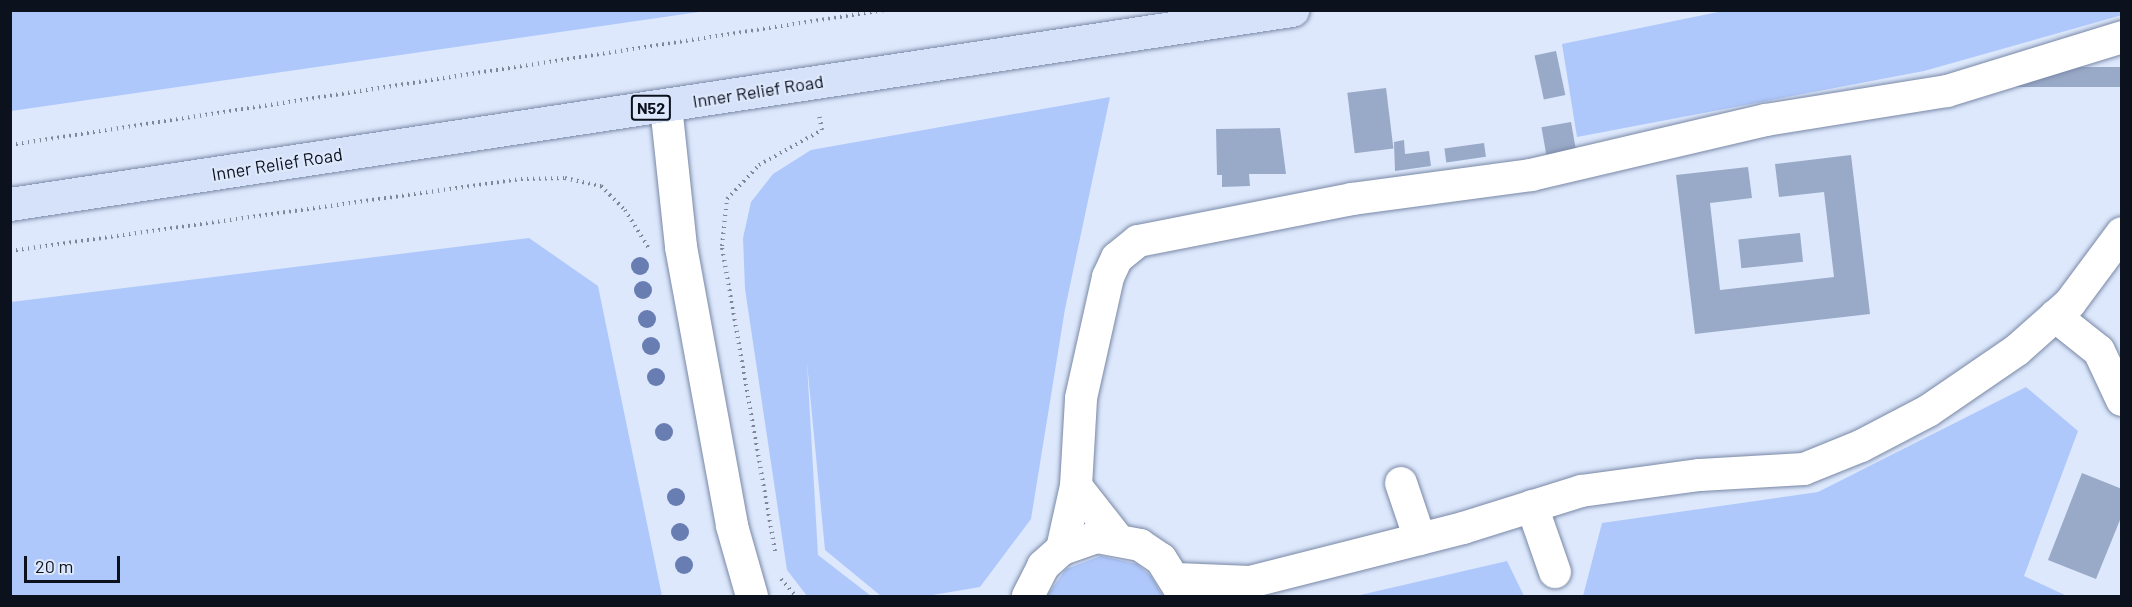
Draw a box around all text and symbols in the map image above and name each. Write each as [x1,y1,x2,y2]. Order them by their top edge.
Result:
street label: Inner Relief Road [691,70,825,112]
road number: N52 [630,95,672,121]
street label: Inner Relief Road [210,143,344,185]
scale bar [27,544,123,582]
text: 20 m [35,555,73,577]

